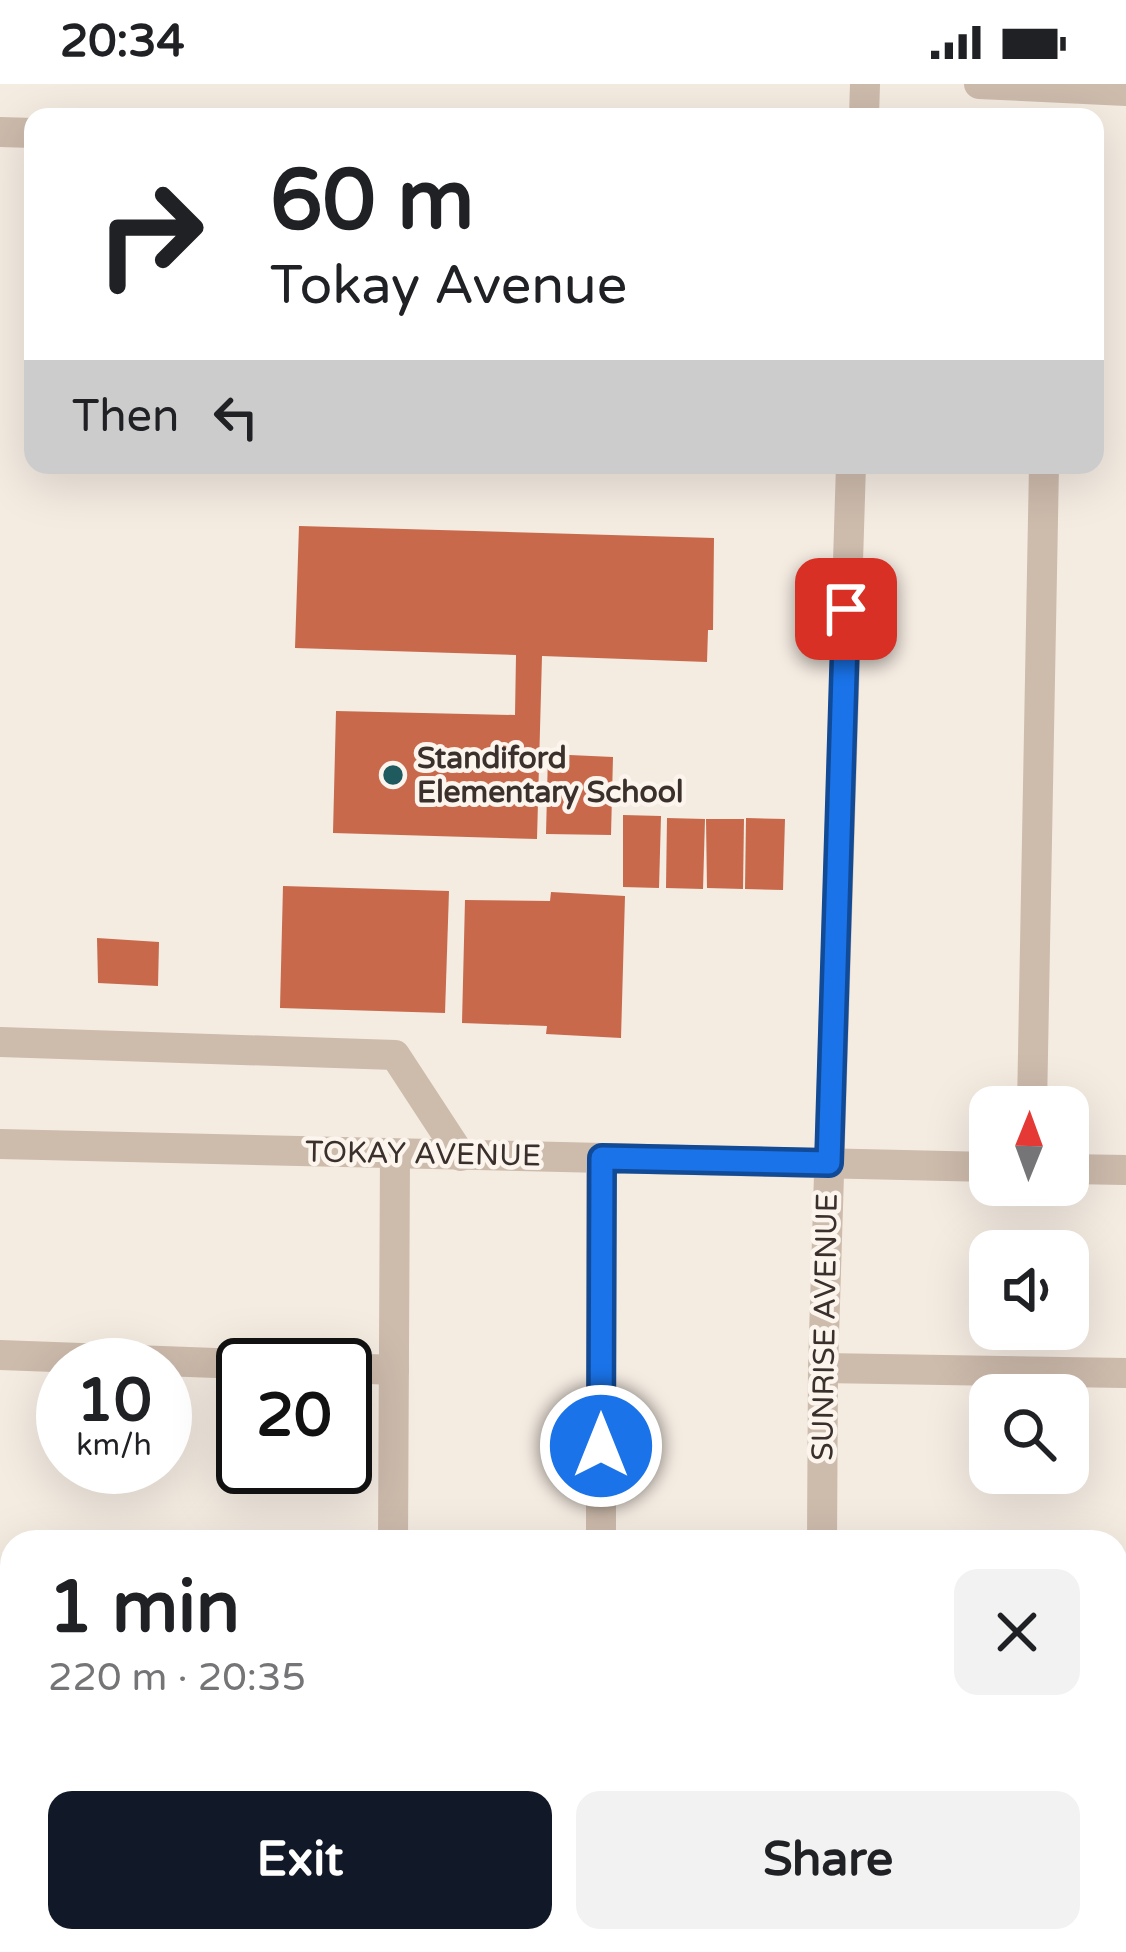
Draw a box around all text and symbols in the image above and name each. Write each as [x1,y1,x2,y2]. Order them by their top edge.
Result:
text: 20:34 [60,15,185,69]
text: 60 m [270,151,474,252]
icon: right [72,156,228,312]
text: Tokay Avenue [270,253,627,318]
icon: left [203,384,269,450]
text: Then [72,390,179,444]
pin [795,558,897,660]
icon: arrive [813,576,879,642]
place label: Standiford Elementary School [417,740,683,811]
marker: Standiford Elementary School [380,762,406,788]
north arrow [969,1086,1089,1206]
map controls [969,1086,1089,1494]
street label: TOKAY AVENUE [305,1133,541,1175]
street label: SUNRISE AVENUE [804,1193,846,1461]
button: sound [969,1230,1089,1350]
speed limit sign: 20 [216,1338,372,1494]
text: 10 [76,1365,152,1437]
button: search [969,1374,1089,1494]
position arrow [538,1383,664,1509]
text: km/h [76,1427,152,1464]
text: 1 min [48,1565,240,1652]
button: close [954,1569,1080,1695]
text: 220 m · 20:35 [48,1654,306,1701]
button: Exit [48,1791,552,1929]
button: Share [576,1791,1080,1929]

